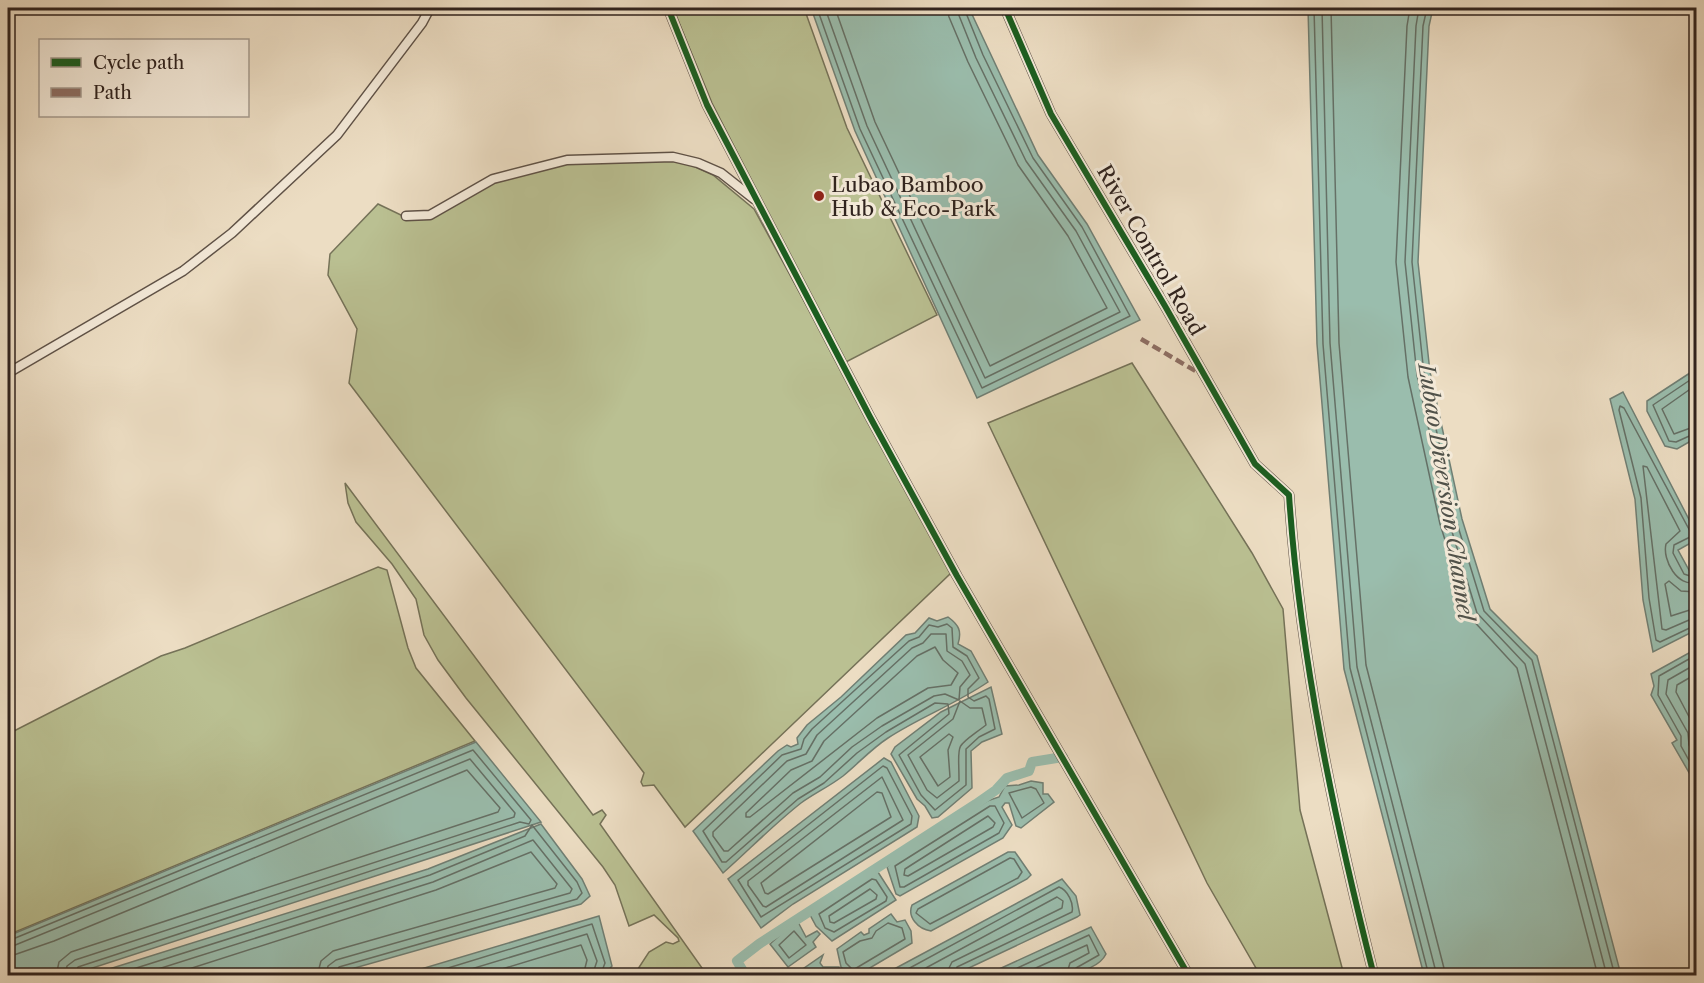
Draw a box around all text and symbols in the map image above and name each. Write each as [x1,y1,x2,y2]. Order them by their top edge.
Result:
legend [39,39,249,117]
text: Cycle path [93,52,184,74]
text: Path [93,82,132,104]
street label: River Control Road [1092,160,1210,340]
place label: Lubao Bamboo Hub & Eco-Park [831,172,997,221]
marker: Lubao Bamboo Hub & Eco-Park [812,189,826,203]
water label: Lubao Diversion Channel [1412,359,1480,626]

